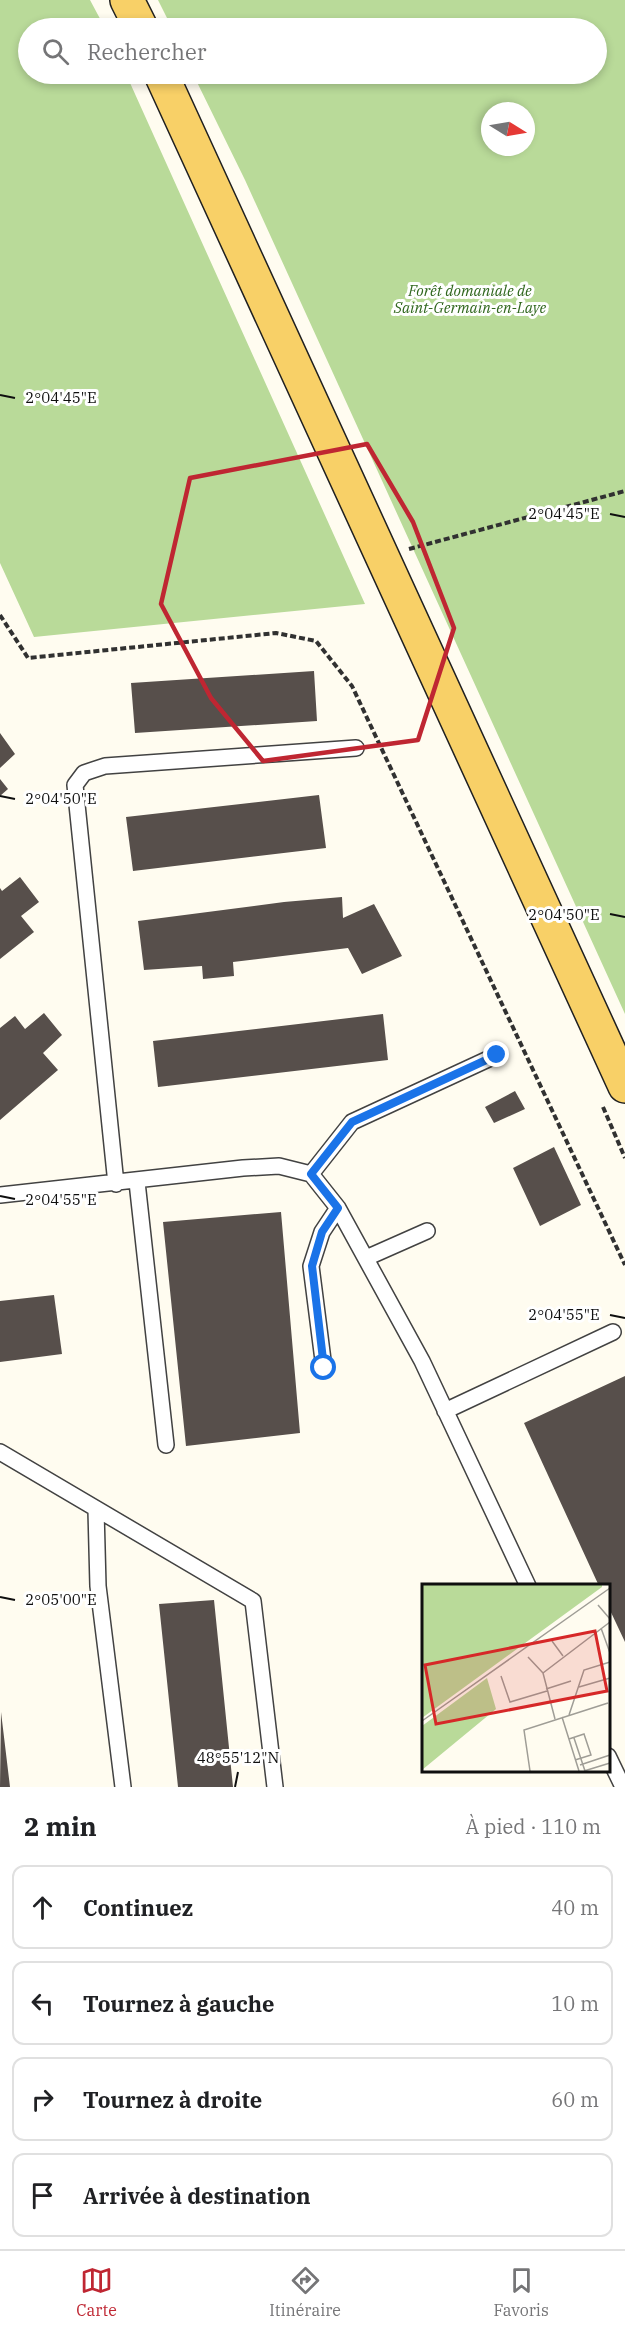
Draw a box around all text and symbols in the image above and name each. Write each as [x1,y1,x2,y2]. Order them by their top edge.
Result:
search box [18,18,607,84]
icon: search [39,35,72,68]
text: Rechercher [87,37,206,66]
north arrow [481,102,535,156]
park label: Forêt domaniale de Saint-Germain-en-Laye [393,281,547,317]
text: 2°04'45"E [25,388,97,407]
text: 2°04'45"E [528,504,600,523]
text: 2°04'50"E [25,789,97,808]
text: 2°04'50"E [528,905,600,924]
route end [483,1041,509,1067]
text: 2°04'55"E [25,1190,97,1209]
text: 2°04'55"E [528,1305,600,1324]
route start [310,1354,336,1380]
inset map [422,1584,610,1772]
text: 2°05'00"E [25,1590,97,1609]
text: 48°55'12"N [197,1748,279,1767]
text: 2 min [24,1809,97,1843]
text: À pied · 110 m [466,1813,601,1840]
icon: ahead [26,1891,59,1924]
text: Continuez [83,1893,193,1922]
text: 40 m [551,1894,599,1921]
icon: left [26,1987,59,2020]
text: Tournez à gauche [83,1989,274,2018]
text: 10 m [551,1990,599,2017]
icon: right [26,2083,59,2116]
text: Tournez à droite [83,2085,262,2114]
text: 60 m [551,2086,599,2113]
icon: arrive [26,2179,59,2212]
text: Arrivée à destination [83,2181,311,2210]
tab: Carte [76,2264,117,2320]
tab: Itinéraire [269,2264,341,2320]
tab: Favoris [493,2264,549,2320]

